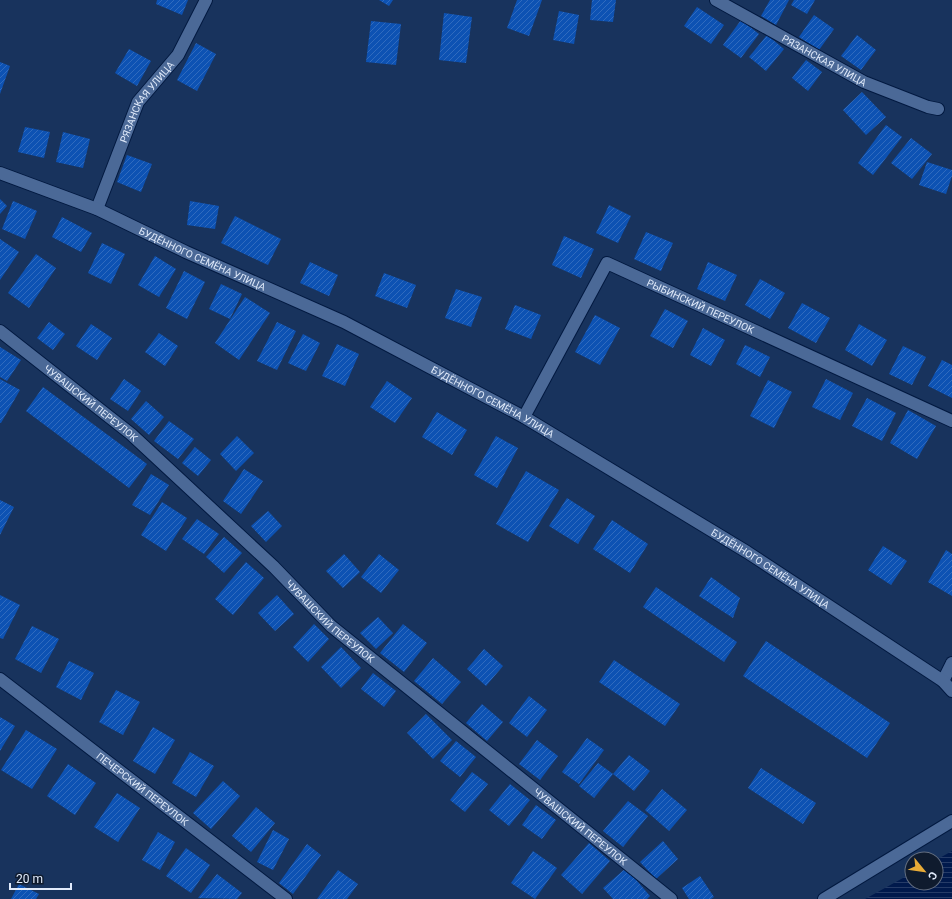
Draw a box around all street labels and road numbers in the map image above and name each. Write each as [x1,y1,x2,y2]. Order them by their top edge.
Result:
street label: РЯЗАНСКАЯ УЛИЦА [780,32,869,88]
street label: РЯЗАНСКАЯ УЛИЦА [117,59,176,144]
street label: БУДЁННОГО СЕМЁНА УЛИЦА [137,225,268,292]
street label: РЫБИНСКИЙ ПЕРЕУЛОК [645,277,756,335]
street label: ЧУВАШСКИЙ ПЕРЕУЛОК [42,362,141,444]
street label: БУДЁННОГО СЕМЁНА УЛИЦА [430,364,557,440]
street label: БУДЁННОГО СЕМЁНА УЛИЦА [710,526,832,611]
street label: ЧУВАШСКИЙ ПЕРЕУЛОК [284,577,377,665]
street label: ПЕЧЕРСКИЙ ПЕРЕУЛОК [95,750,191,828]
street label: ЧУВАШСКИЙ ПЕРЕУЛОК [532,786,630,867]

